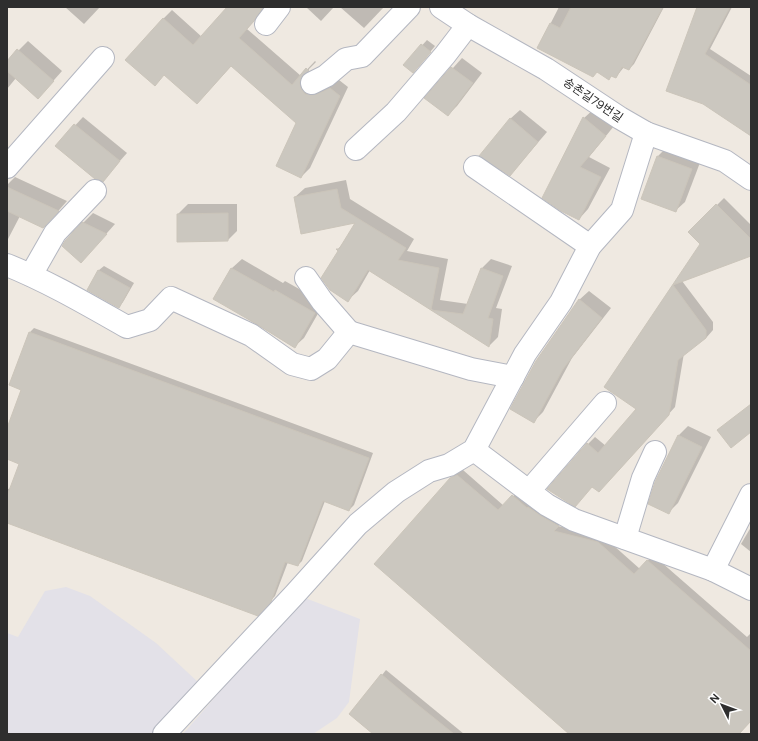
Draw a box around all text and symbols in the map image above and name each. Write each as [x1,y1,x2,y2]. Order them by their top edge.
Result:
street label: 송촌길79번길 [560,74,626,126]
north arrow [702,685,742,725]
text: N [707,691,722,706]

